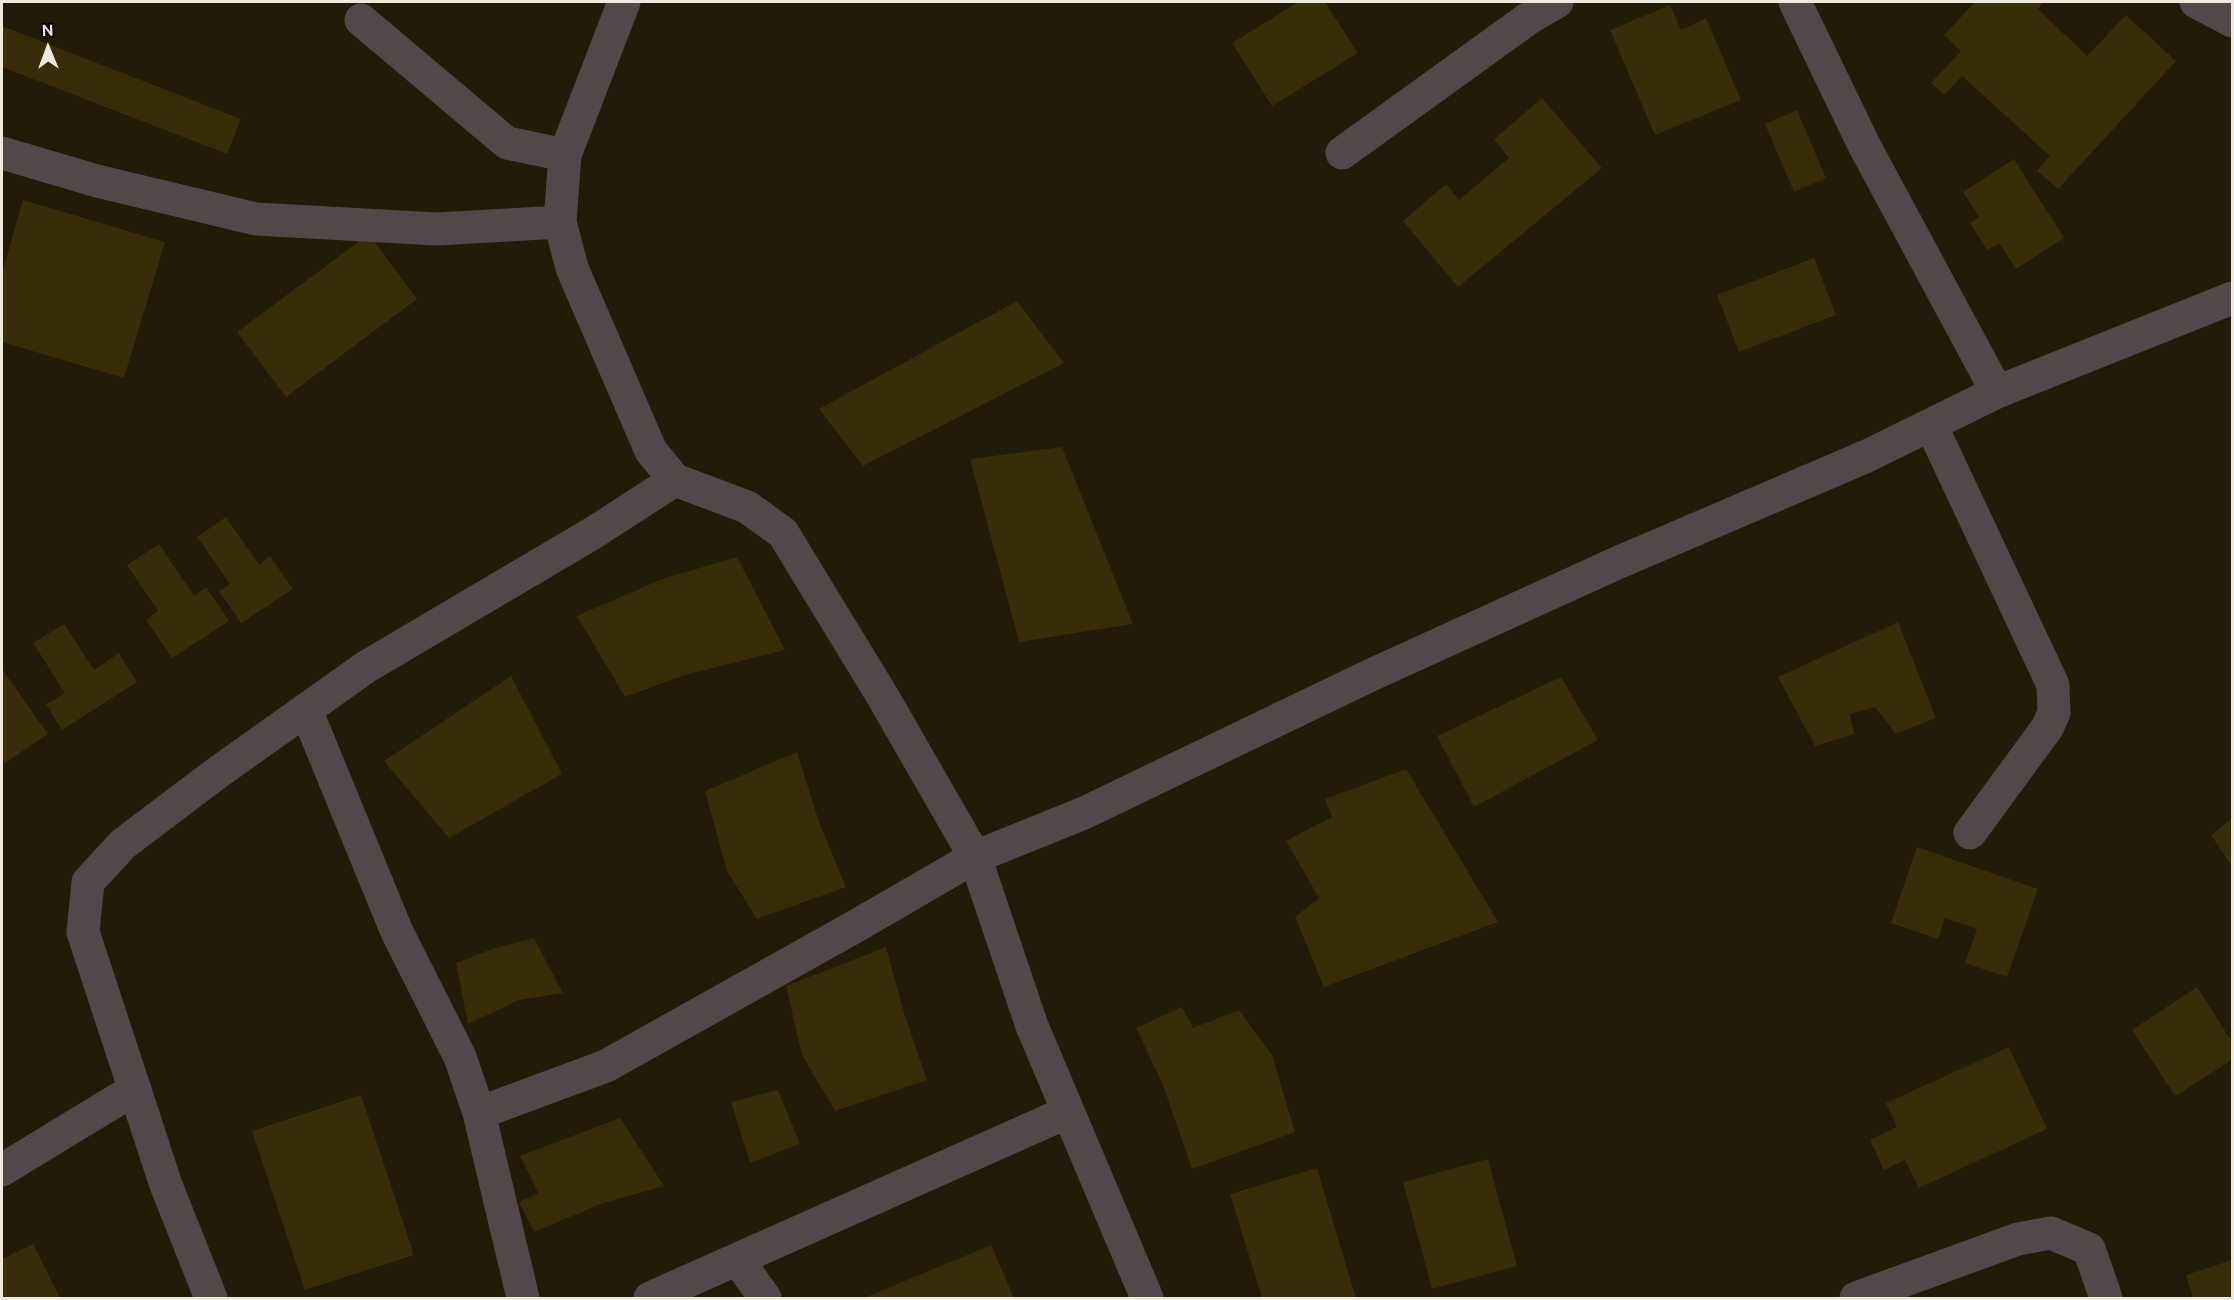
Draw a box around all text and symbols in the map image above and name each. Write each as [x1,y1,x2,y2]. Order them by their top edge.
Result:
north arrow [18,18,78,78]
text: N [42,21,54,39]

